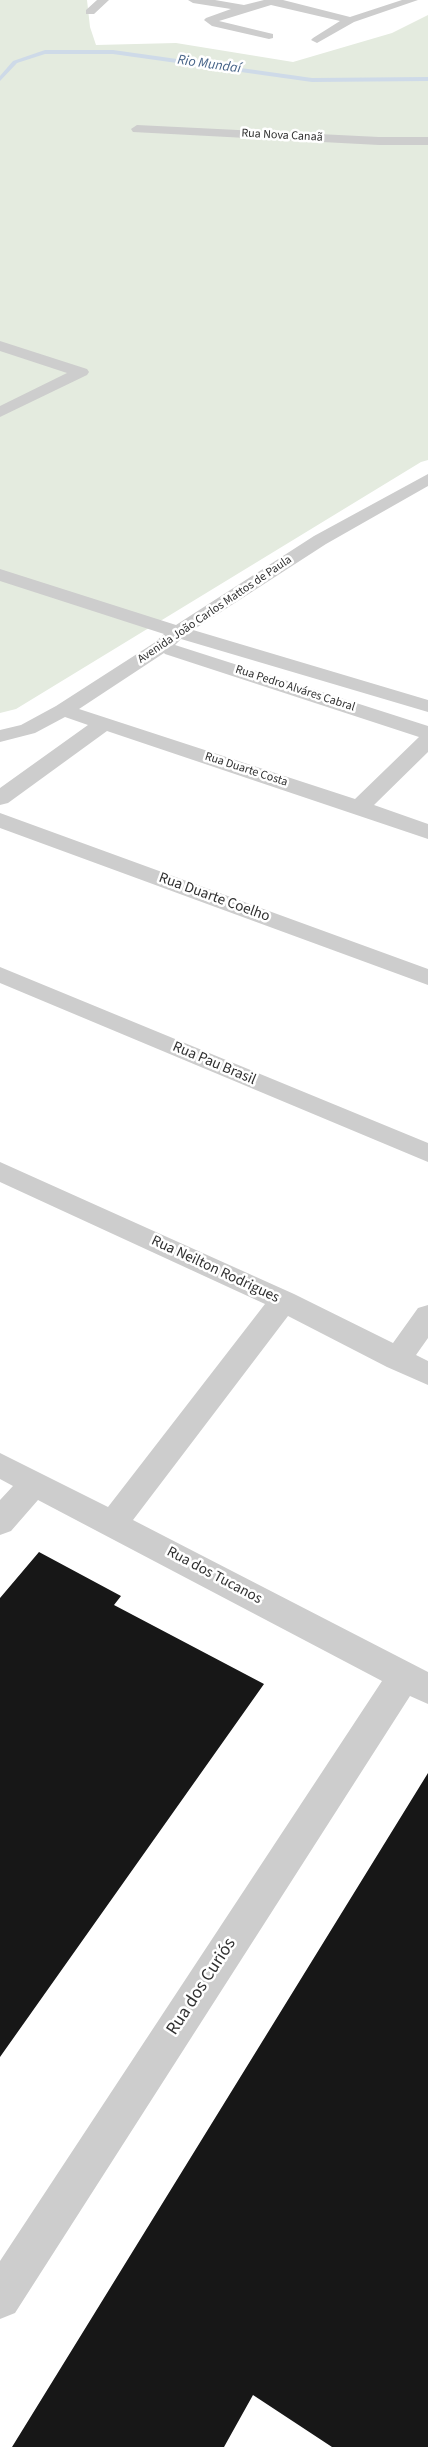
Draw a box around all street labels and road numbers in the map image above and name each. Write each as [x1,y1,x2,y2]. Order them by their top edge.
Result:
street label: Rua Nova Canaã [241,127,323,145]
street label: Avenida João Carlos Mattos de Paula [135,553,295,667]
street label: Rua Pedro Alváres Cabral [233,663,357,715]
street label: Rua Duarte Costa [203,750,289,790]
street label: Rua Duarte Coelho [156,870,272,926]
street label: Rua Pau Brasil [170,1038,258,1090]
street label: Rua Neilton Rodrigues [148,1232,282,1308]
street label: Rua dos Tucanos [163,1543,265,1609]
street label: Rua dos Curiós [163,1934,241,2040]

